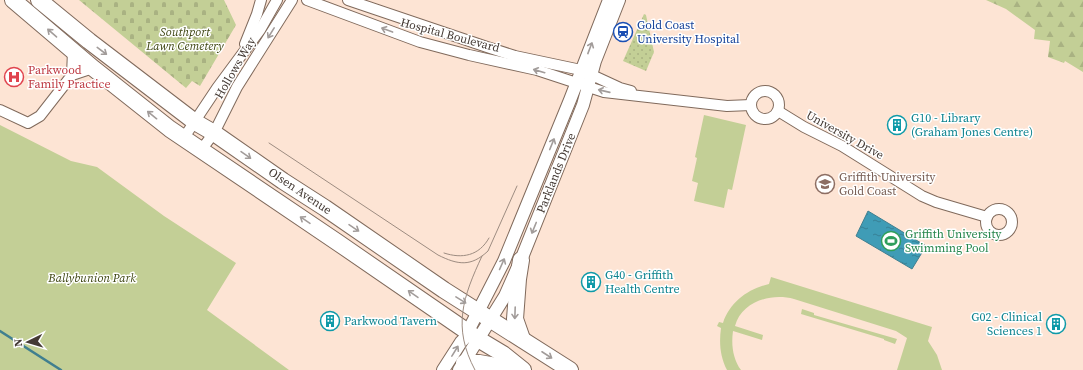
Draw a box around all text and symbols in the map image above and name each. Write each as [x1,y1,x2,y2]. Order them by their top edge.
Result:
street label: Hospital Boulevard [399,14,502,56]
place label: Gold Coast University Hospital [637,17,740,47]
station icon: Gold Coast University Hospital [612,21,634,43]
park label: Southport Lawn Cemetery [145,24,224,54]
one-way arrow [381,26,393,34]
one-way arrow [266,27,274,39]
one-way arrow [46,28,57,37]
street label: Hollows Way [211,33,260,102]
one-way arrow [586,43,594,55]
one-way arrow [97,47,108,55]
place label: Parkwood Family Practice [28,62,111,92]
hospital icon: Parkwood Family Practice [3,66,25,88]
one-way arrow [533,67,546,74]
one-way arrow [598,87,611,95]
street label: University Drive [803,107,887,163]
place label: G10 - Library (Graham Jones Centre) [911,110,1033,140]
one-way arrow [147,111,158,120]
building icon: G10 - Library (Graham Jones Centre) [886,114,908,136]
street label: Parklands Drive [533,131,579,215]
one-way arrow [549,138,556,150]
one-way arrow [240,151,251,159]
street label: Olsen Avenue [265,164,335,218]
place label: Griffith University Gold Coast [839,169,936,199]
school or university icon: Griffith University Gold Coast [814,173,836,195]
one-way arrow [299,216,310,224]
one-way arrow [530,221,537,233]
one-way arrow [348,224,359,232]
place label: Griffith University Swimming Pool [905,226,1002,256]
sports icon: Griffith University Swimming Pool [880,230,902,252]
one-way arrow [499,259,506,271]
place label: G40 - Griffith Health Centre [605,267,680,297]
park label: Ballybunion Park [47,270,136,286]
building icon: G40 - Griffith Health Centre [580,271,602,293]
one-way arrow [408,290,419,298]
one-way arrow [456,296,467,305]
one-way arrow [512,306,519,319]
place label: G02 - Clinical Sciences 1 [971,309,1042,339]
building icon: Parkwood Tavern [319,310,341,332]
place label: Parkwood Tavern [344,313,437,329]
building icon: G02 - Clinical Sciences 1 [1045,313,1067,335]
north arrow [8,322,48,362]
text: N [11,338,26,347]
one-way arrow [452,345,460,357]
one-way arrow [541,351,552,359]

